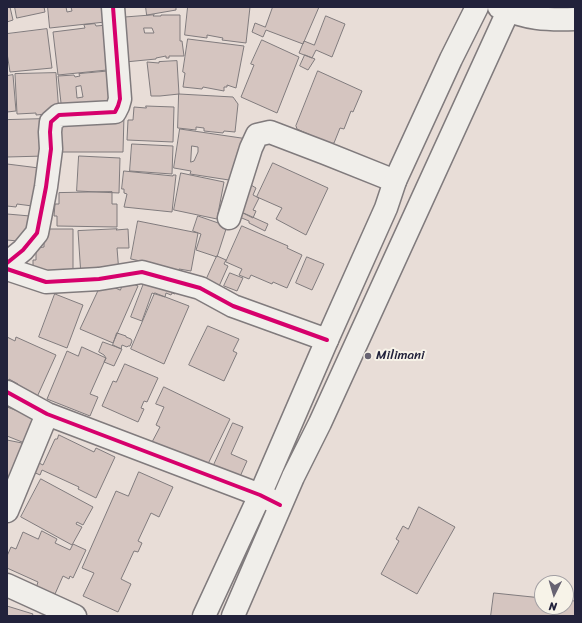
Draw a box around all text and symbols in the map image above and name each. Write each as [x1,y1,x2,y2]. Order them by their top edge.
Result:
place label: Milimani [376,348,425,364]
marker: Milimani [363,351,373,361]
north arrow [534,575,574,615]
text: N [548,597,558,616]

